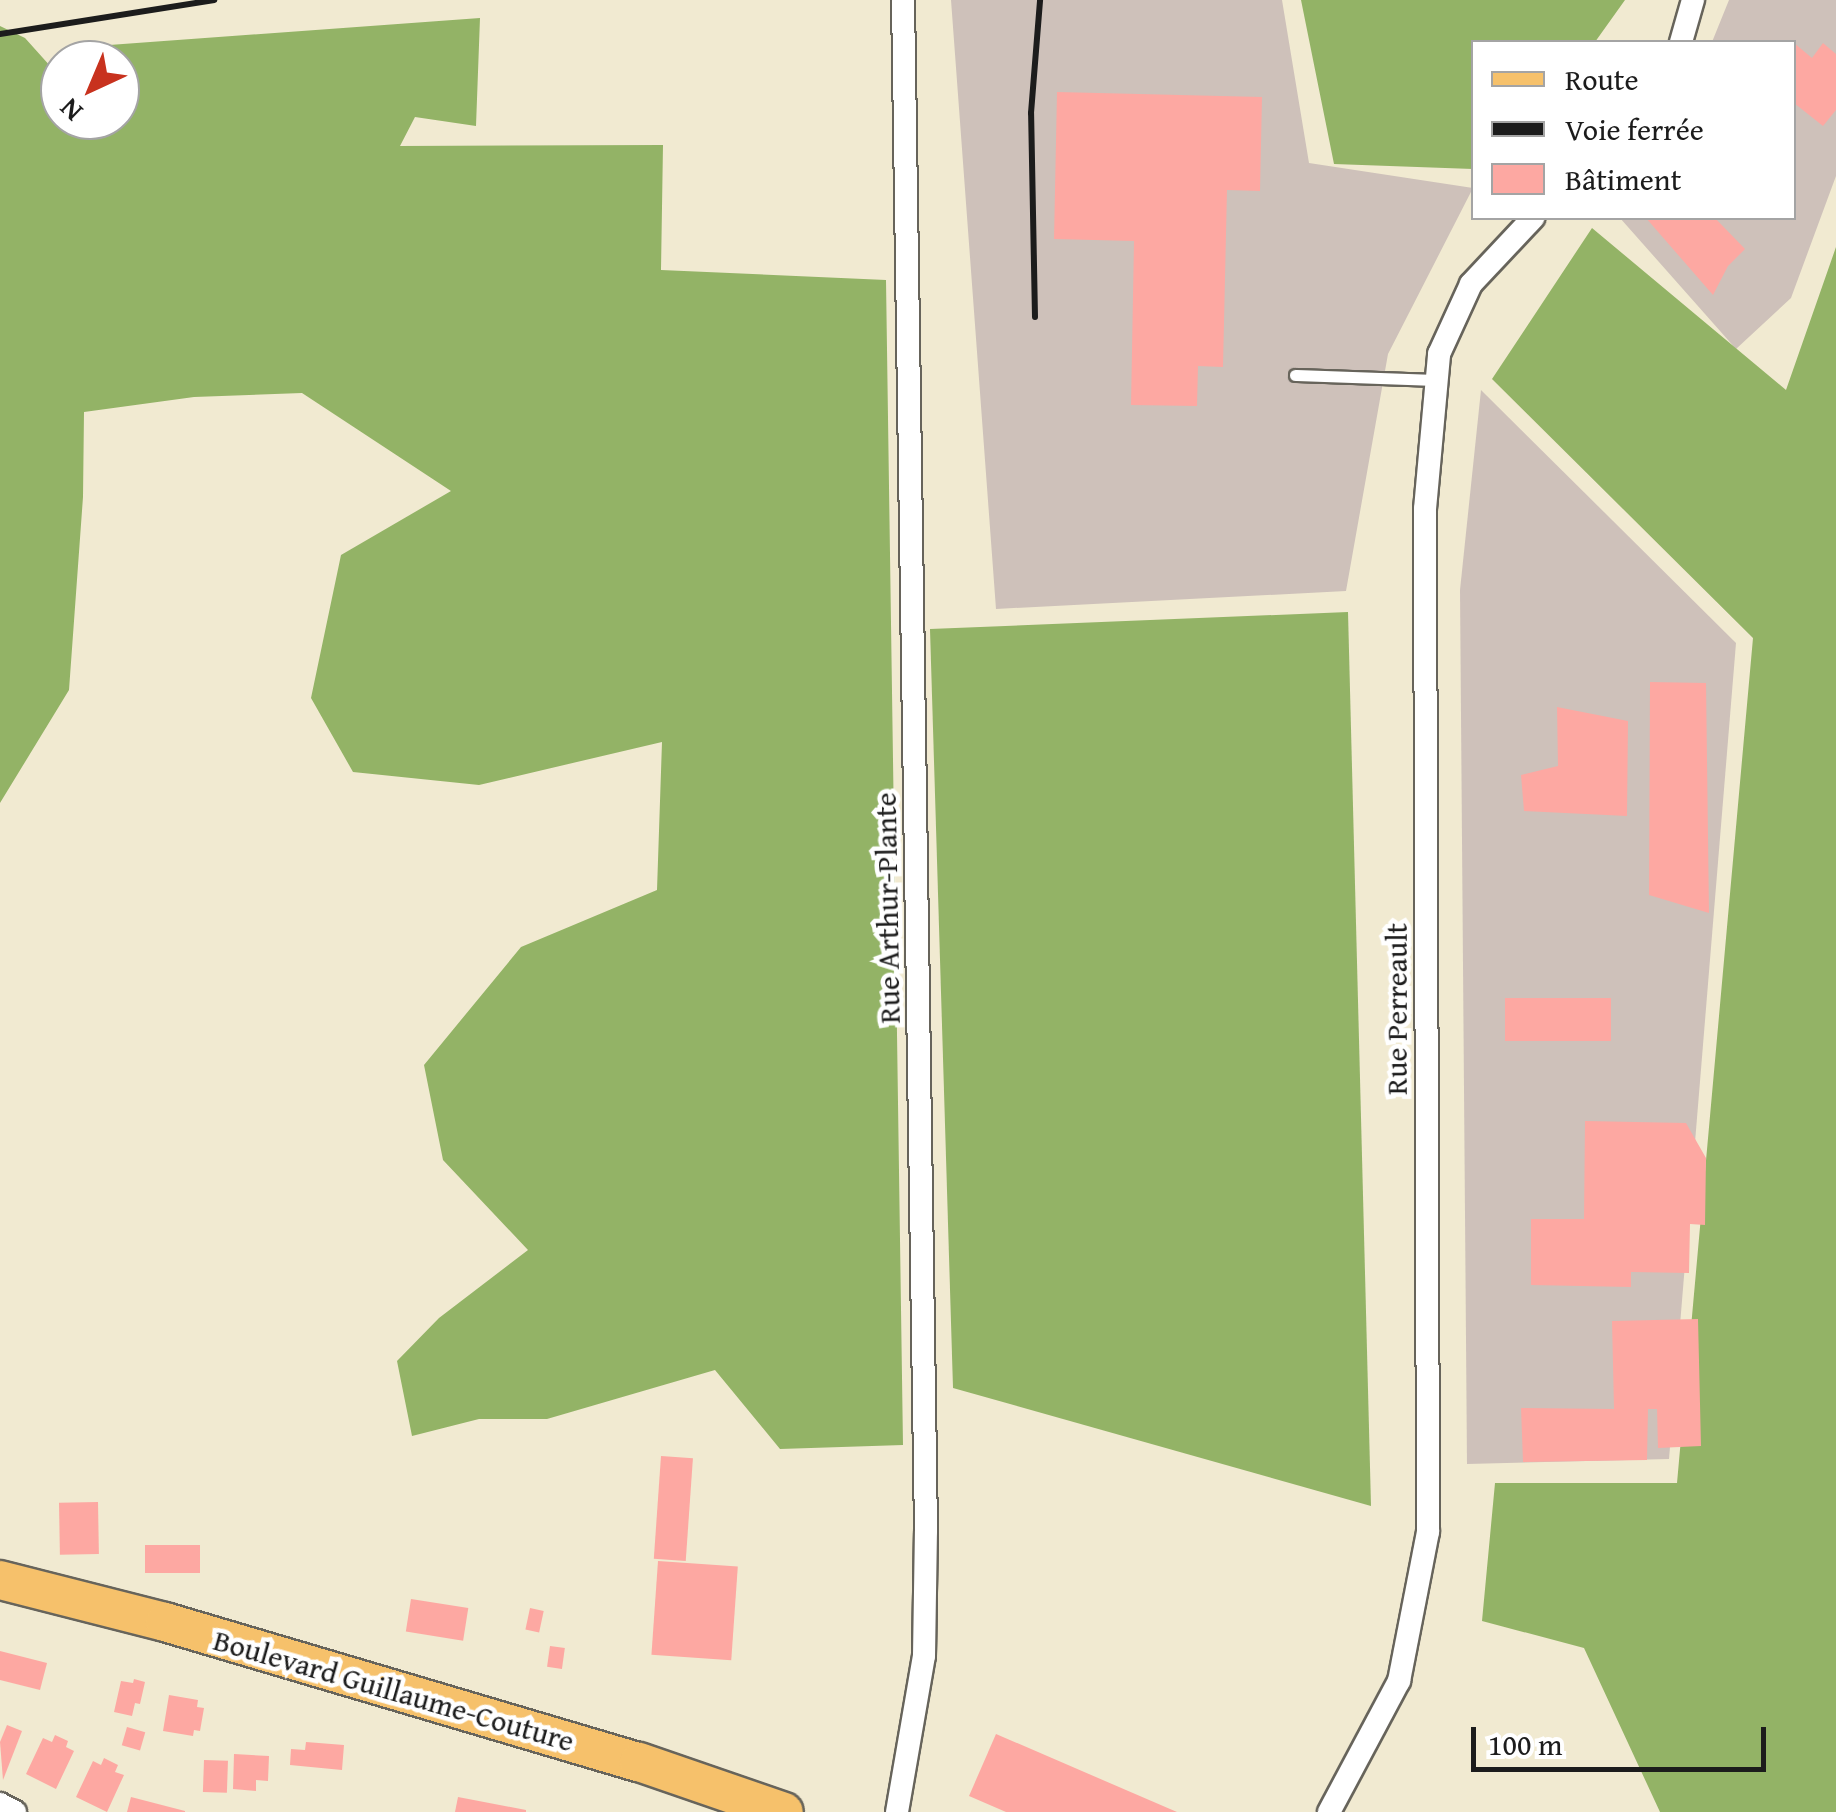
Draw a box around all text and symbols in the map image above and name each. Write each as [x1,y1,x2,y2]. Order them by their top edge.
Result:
north arrow [40,40,140,140]
legend [1471,40,1796,220]
text: Route [1565,57,1638,101]
text: N [49,89,91,132]
text: Voie ferrée [1565,107,1704,151]
text: Bâtiment [1565,157,1681,201]
street label: Rue Arthur-Plante [867,792,907,1024]
street label: Rue Perreault [1378,923,1414,1095]
street label: Boulevard Guillaume-Couture [210,1621,578,1759]
scale bar [1476,1707,1771,1769]
text: 100 m [1488,1722,1562,1766]

